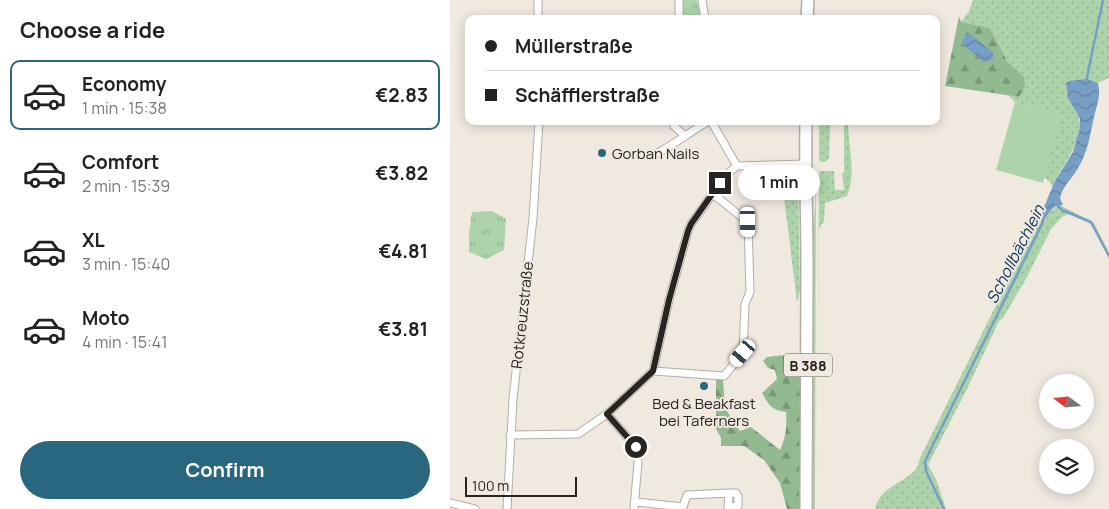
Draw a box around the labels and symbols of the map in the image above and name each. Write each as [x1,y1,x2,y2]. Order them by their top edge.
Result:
place label: Gorban Nails [612,143,700,164]
marker: Gorban Nails [596,147,608,159]
callout: 1 min [738,166,820,200]
route end [709,172,731,194]
water label: Schollbächlein [981,200,1050,307]
car [740,207,755,237]
street label: Rotkreuzstraße [506,260,538,370]
car [727,337,758,369]
road number: B 388 [784,354,832,376]
north arrow [1039,374,1094,429]
marker: Bed & Beakfast bei Taferners [698,380,710,392]
place label: Bed & Beakfast bei Taferners [652,393,756,431]
route start [625,436,647,458]
scale bar [465,474,578,497]

